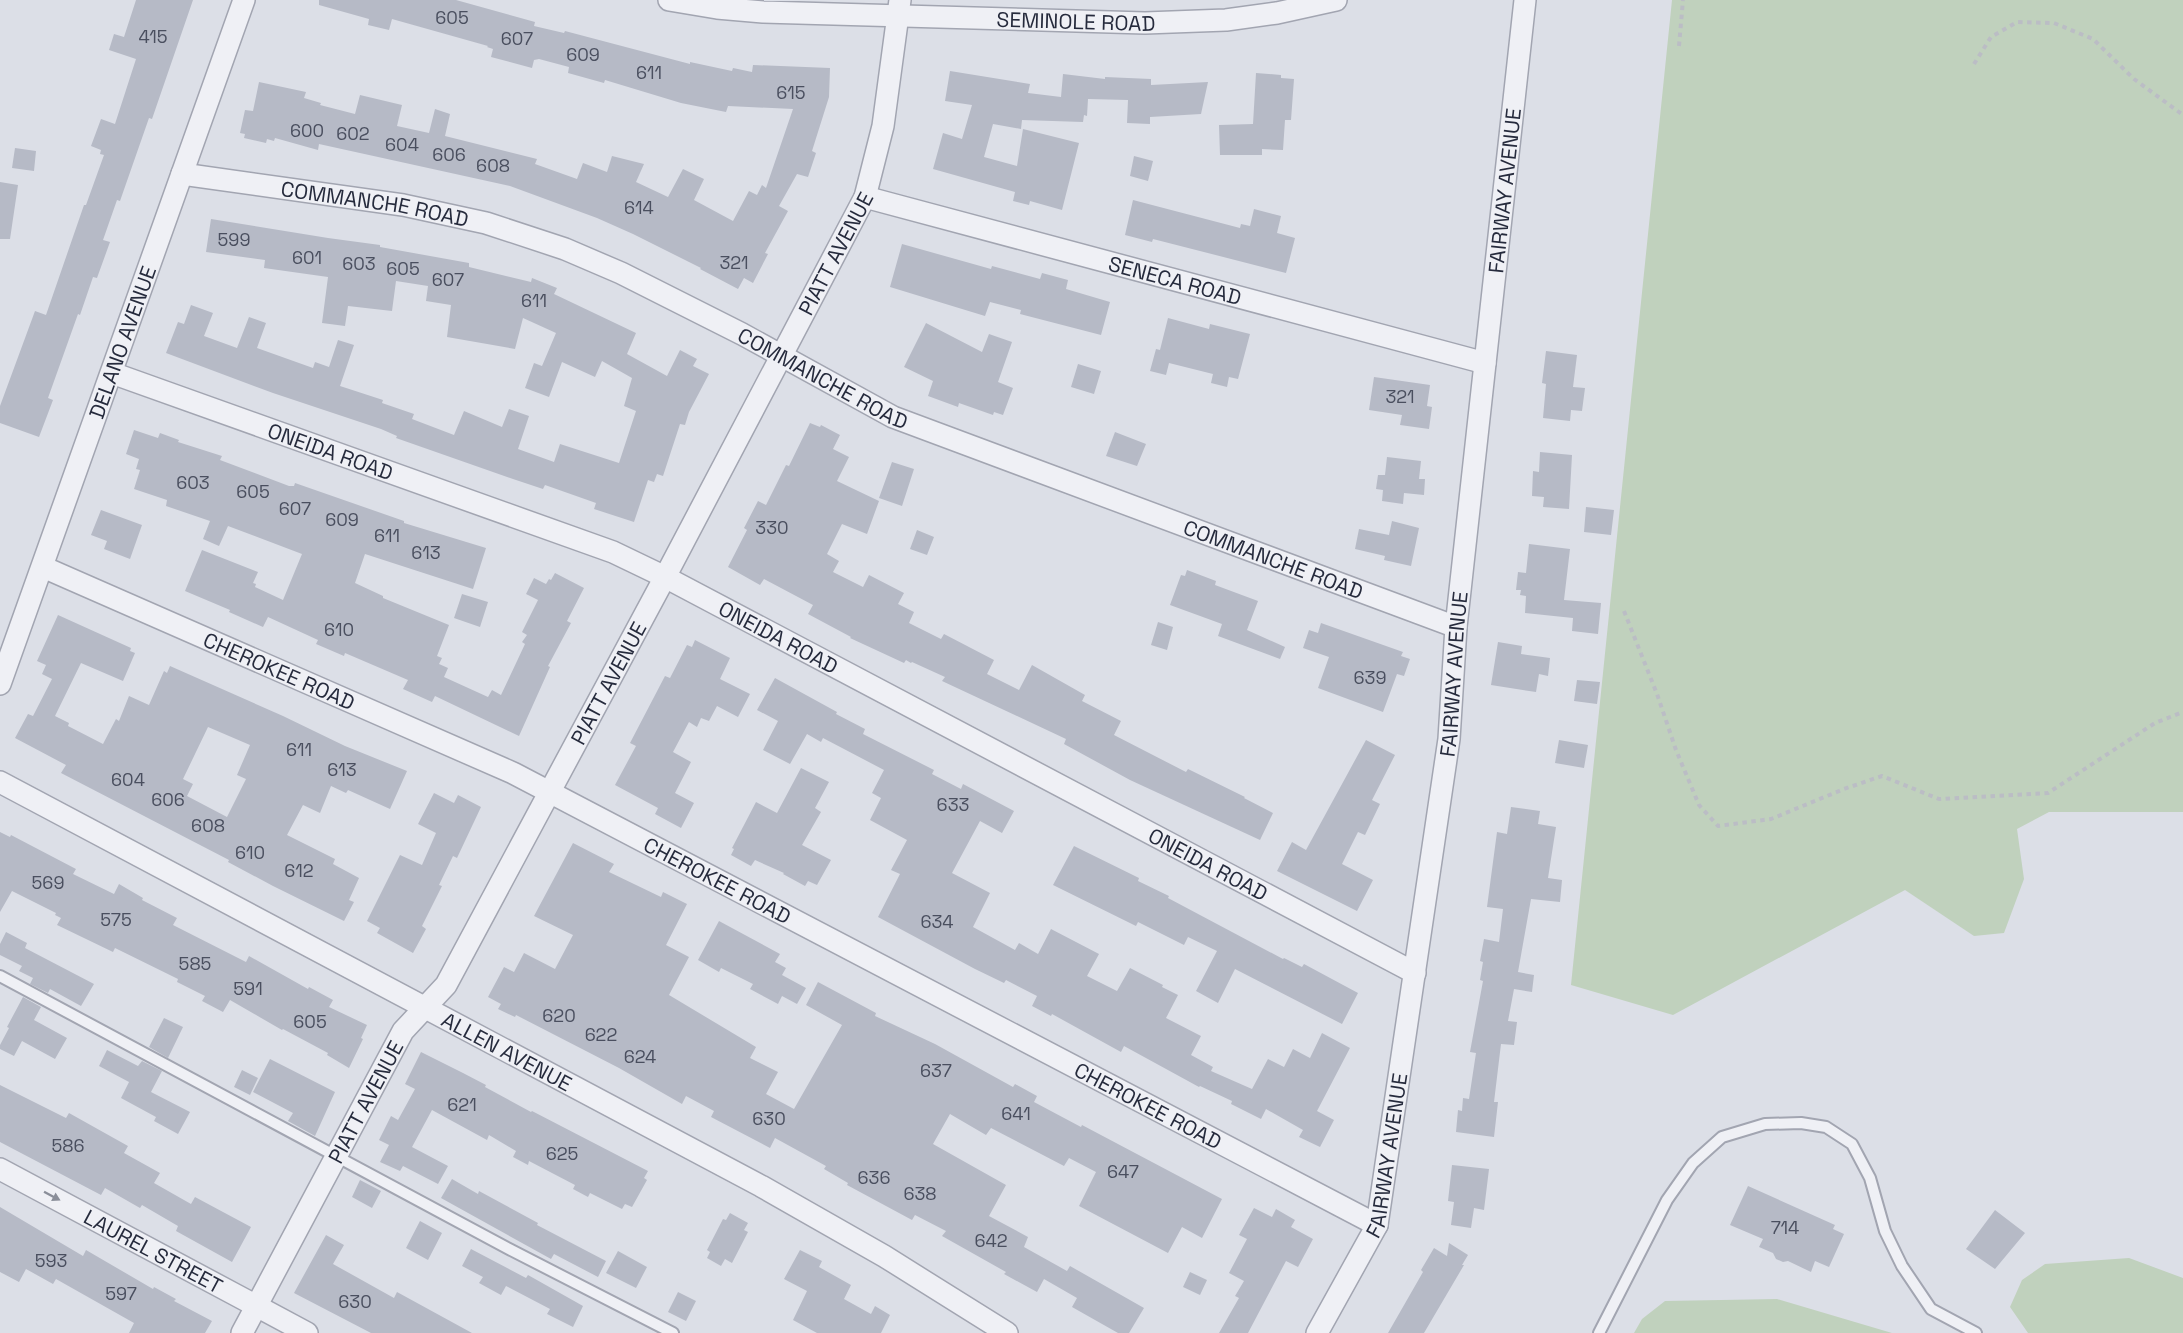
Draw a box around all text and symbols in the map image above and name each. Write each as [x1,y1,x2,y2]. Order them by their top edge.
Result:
street label: SEMINOLE ROAD [996,5,1156,37]
house number: 605 [435,6,469,29]
house number: 415 [138,25,168,48]
house number: 607 [501,27,533,50]
house number: 609 [566,43,600,66]
house number: 611 [636,61,662,84]
house number: 615 [776,81,806,104]
street label: FAIRWAY AVENUE [1482,107,1527,275]
house number: 600 [290,119,324,142]
house number: 602 [336,122,370,145]
house number: 604 [385,133,419,156]
house number: 606 [432,143,466,166]
house number: 608 [476,154,510,177]
street label: COMMANCHE ROAD [279,175,471,232]
street label: PIATT AVENUE [792,187,879,320]
house number: 614 [624,196,654,219]
house number: 599 [218,228,250,251]
house number: 601 [292,246,322,269]
street label: SENECA ROAD [1106,249,1244,311]
house number: 321 [719,251,749,274]
house number: 603 [342,252,376,275]
house number: 605 [386,257,420,280]
street label: DELANO AVENUE [82,262,162,422]
house number: 607 [432,268,464,291]
house number: 611 [521,289,547,312]
street label: COMMANCHE ROAD [733,321,912,435]
house number: 321 [1385,385,1415,408]
street label: ONEIDA ROAD [264,416,397,486]
house number: 603 [176,471,210,494]
house number: 605 [236,480,270,503]
house number: 607 [279,497,311,520]
house number: 609 [325,508,359,531]
street label: COMMANCHE ROAD [1180,513,1367,605]
house number: 330 [755,516,789,539]
house number: 611 [374,524,400,547]
house number: 613 [411,541,441,564]
street label: FAIRWAY AVENUE [1433,590,1473,759]
street label: ONEIDA ROAD [714,594,843,680]
street label: PIATT AVENUE [564,617,652,749]
house number: 610 [324,618,354,641]
street label: CHEROKEE ROAD [199,626,359,716]
house number: 639 [1354,666,1386,689]
house number: 611 [286,738,312,761]
house number: 613 [327,758,357,781]
house number: 604 [111,768,145,791]
house number: 606 [151,788,185,811]
house number: 633 [937,793,969,816]
house number: 608 [191,814,225,837]
street label: ONEIDA ROAD [1144,821,1273,906]
street label: CHEROKEE ROAD [639,830,796,930]
house number: 610 [235,841,265,864]
house number: 612 [284,859,314,882]
house number: 569 [32,871,64,894]
house number: 575 [100,908,132,931]
house number: 634 [920,910,954,933]
house number: 585 [179,952,211,975]
house number: 591 [233,977,263,1000]
house number: 620 [542,1004,576,1027]
street label: ALLEN AVENUE [437,1006,577,1097]
house number: 605 [293,1010,327,1033]
house number: 622 [585,1023,617,1046]
street label: PIATT AVENUE [321,1036,409,1168]
house number: 624 [624,1045,656,1068]
street label: CHEROKEE ROAD [1070,1056,1226,1155]
house number: 637 [920,1059,952,1082]
street label: FAIRWAY AVENUE [1359,1071,1413,1243]
house number: 621 [447,1093,477,1116]
house number: 641 [1001,1102,1031,1125]
house number: 630 [752,1107,786,1130]
house number: 586 [51,1134,85,1157]
house number: 625 [546,1142,578,1165]
house number: 647 [1107,1160,1139,1183]
house number: 636 [858,1166,890,1189]
house number: 638 [903,1182,937,1205]
one-way arrow [43,1191,60,1201]
street label: LAUREL STREET [79,1203,228,1299]
house number: 714 [1771,1216,1799,1239]
house number: 642 [974,1229,1008,1252]
house number: 593 [35,1249,67,1272]
house number: 597 [105,1282,137,1305]
house number: 630 [338,1290,372,1313]

